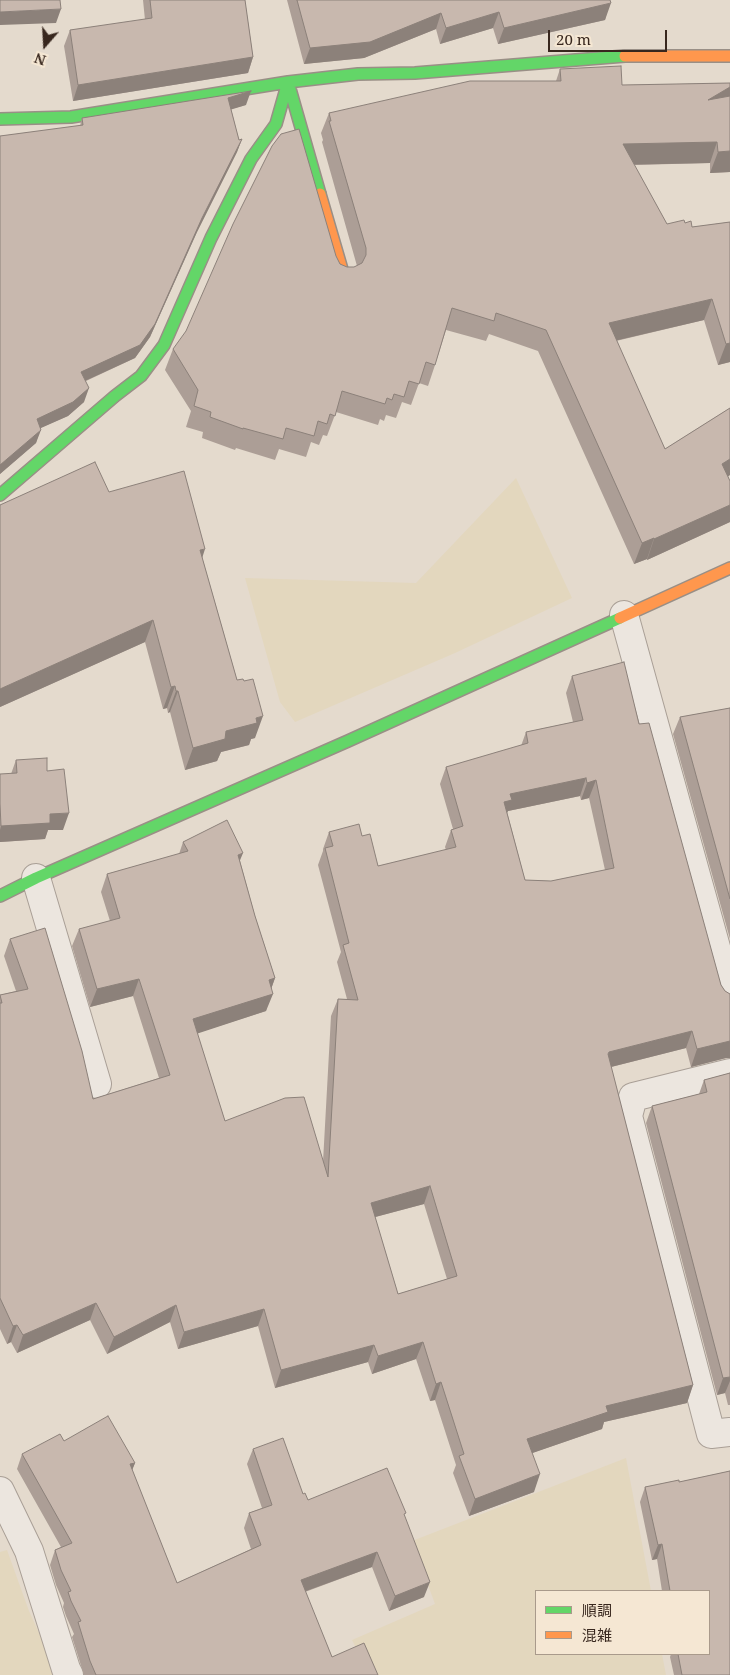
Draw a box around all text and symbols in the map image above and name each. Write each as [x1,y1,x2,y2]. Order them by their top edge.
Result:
north arrow [20,20,70,70]
scale bar [550,20,669,52]
text: 20 m [556,29,591,49]
text: N [32,49,48,70]
legend [535,1590,710,1655]
text: 順調 [582,1600,612,1620]
text: 混雑 [582,1625,612,1645]

